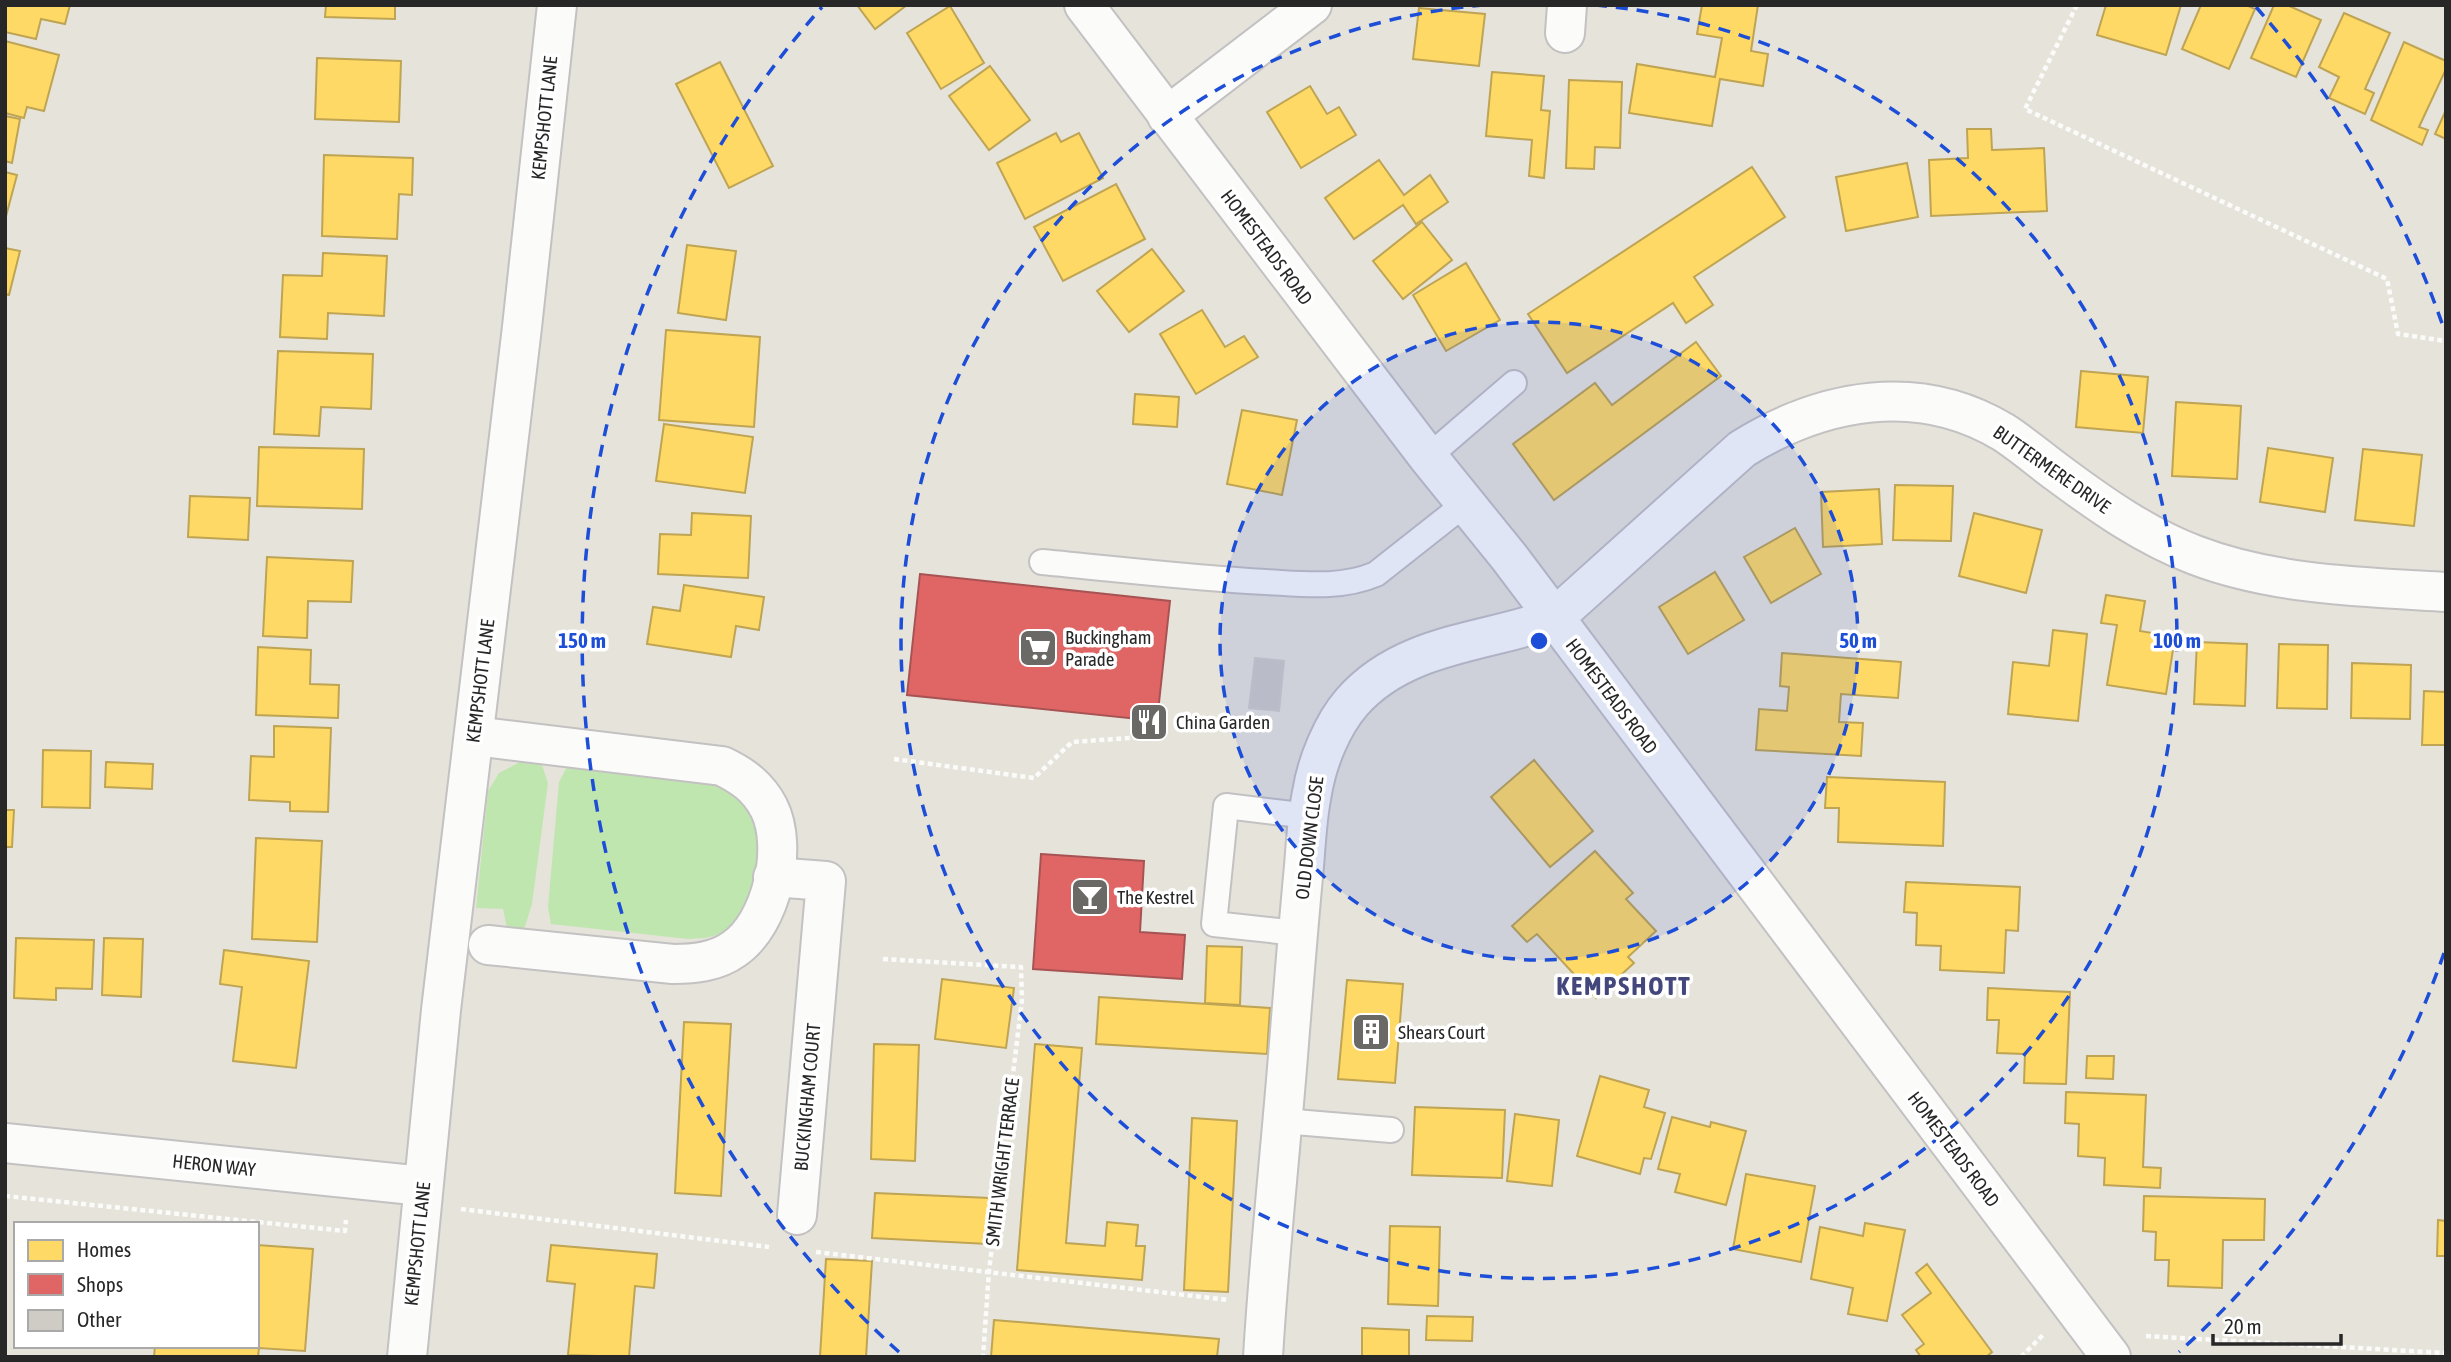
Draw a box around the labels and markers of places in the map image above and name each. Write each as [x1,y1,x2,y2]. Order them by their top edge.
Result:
place label: Buckingham Parade [1065,626,1152,670]
supermarket icon: Buckingham Parade [1017,627,1059,669]
centre of rings [1527,629,1551,653]
restaurant icon: China Garden [1128,701,1170,743]
place label: China Garden [1176,711,1270,733]
bar icon: The Kestrel [1069,876,1111,918]
place label: The Kestrel [1117,886,1194,908]
building icon: Shears Court [1350,1011,1392,1053]
place label: Shears Court [1398,1021,1485,1043]

